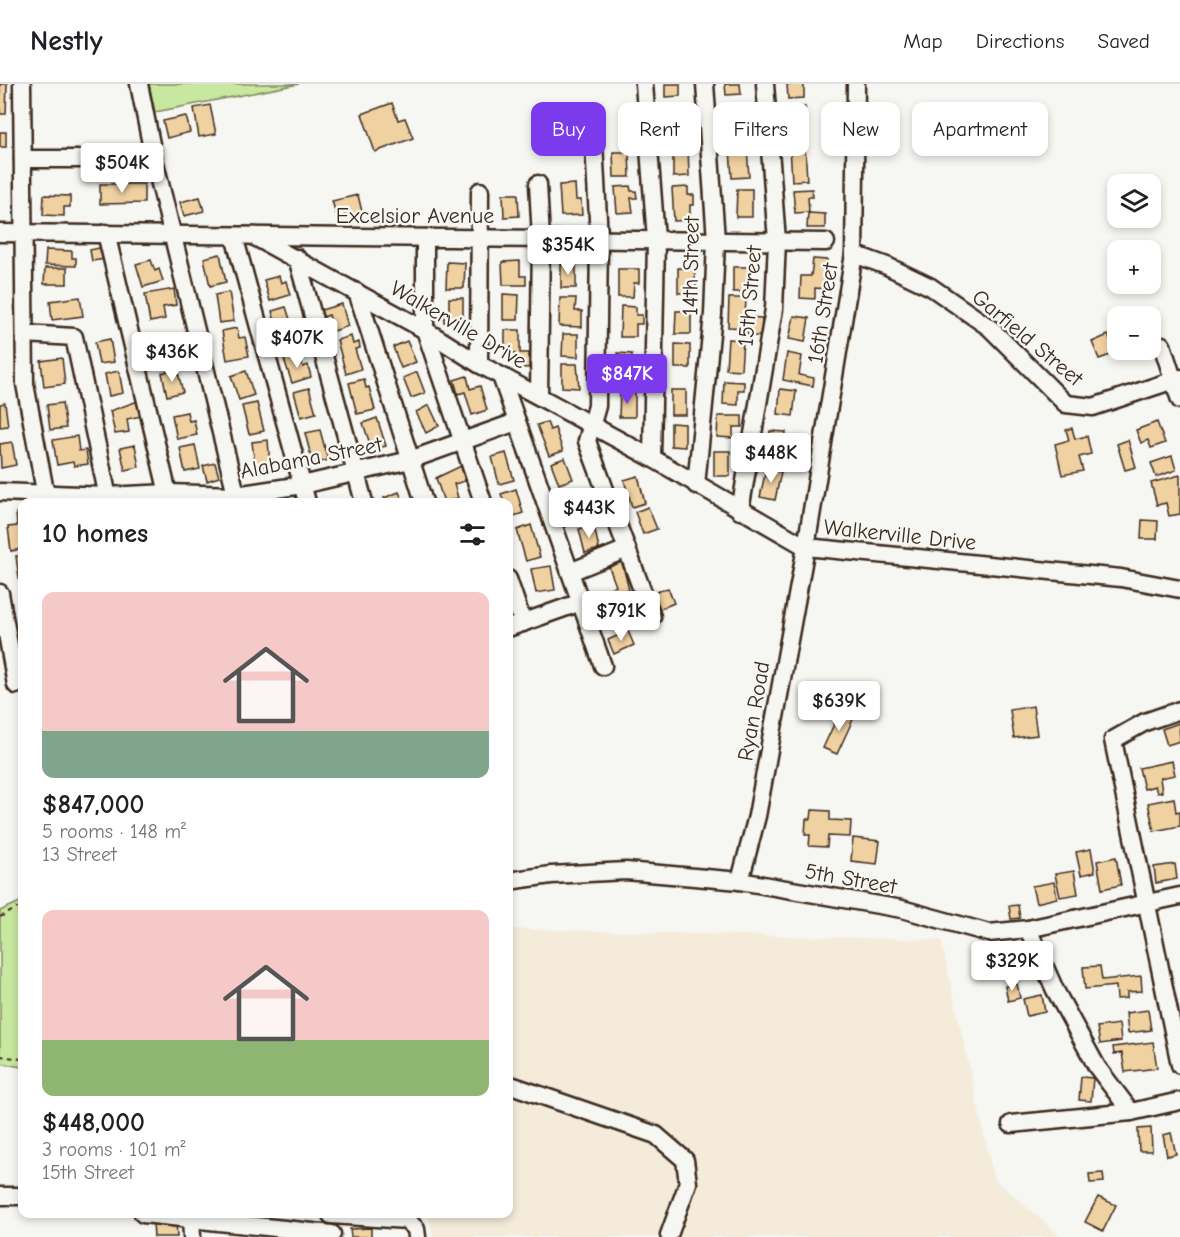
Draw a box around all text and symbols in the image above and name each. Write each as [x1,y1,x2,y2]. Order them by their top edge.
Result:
text: Nestly [30,25,103,57]
text: Map [903,29,943,53]
text: Directions [976,29,1065,53]
text: Saved [1098,29,1150,53]
chip: Buy [531,102,606,156]
chip: Rent [618,102,701,156]
chip: Filters [713,102,809,156]
chip: New [821,102,900,156]
chip: Apartment [912,102,1048,156]
pin: $504K [80,143,164,194]
text: $504K [95,151,149,174]
map controls [1107,174,1161,360]
button: layers [1107,174,1161,228]
street label: Excelsior Avenue [336,203,494,229]
street label: 14th Street [677,215,705,316]
pin: $354K [526,225,610,276]
text: $354K [541,233,595,256]
button: + [1107,240,1161,294]
street label: 15th Street [733,244,767,348]
street label: 16th Street [802,260,844,365]
street label: Walkerville Drive [386,275,531,374]
street label: Garfield Street [967,284,1089,392]
button: − [1107,306,1161,360]
pin: $407K [255,318,339,369]
text: $407K [270,326,324,349]
pin: $436K [130,332,214,383]
text: $436K [146,340,199,363]
pin: $847K [585,354,669,405]
text: $847K [601,362,653,385]
street label: Alabama Street [238,431,385,484]
pin: $448K [729,433,813,484]
text: $448K [745,441,797,464]
pin: $443K [547,488,631,539]
text: $443K [563,496,615,519]
street label: Walkerville Drive [822,514,977,556]
icon: filters [456,518,489,551]
text: 10 homes [42,519,148,549]
pin: $791K [579,591,663,642]
text: $791K [596,599,646,622]
icon: home [212,631,320,739]
street label: Ryan Road [732,659,776,763]
pin: $639K [797,681,881,732]
text: $639K [812,689,866,712]
text: $847,000 [42,790,144,820]
text: 5 rooms · 148 m² [42,820,186,843]
text: 13 Street [42,843,117,866]
street label: 5th Street [803,858,899,900]
pin: $329K [970,941,1054,992]
icon: home [212,949,320,1057]
text: $329K [985,949,1039,972]
text: $448,000 [42,1108,145,1138]
text: 3 rooms · 101 m² [42,1138,186,1161]
text: 15th Street [42,1161,134,1184]

